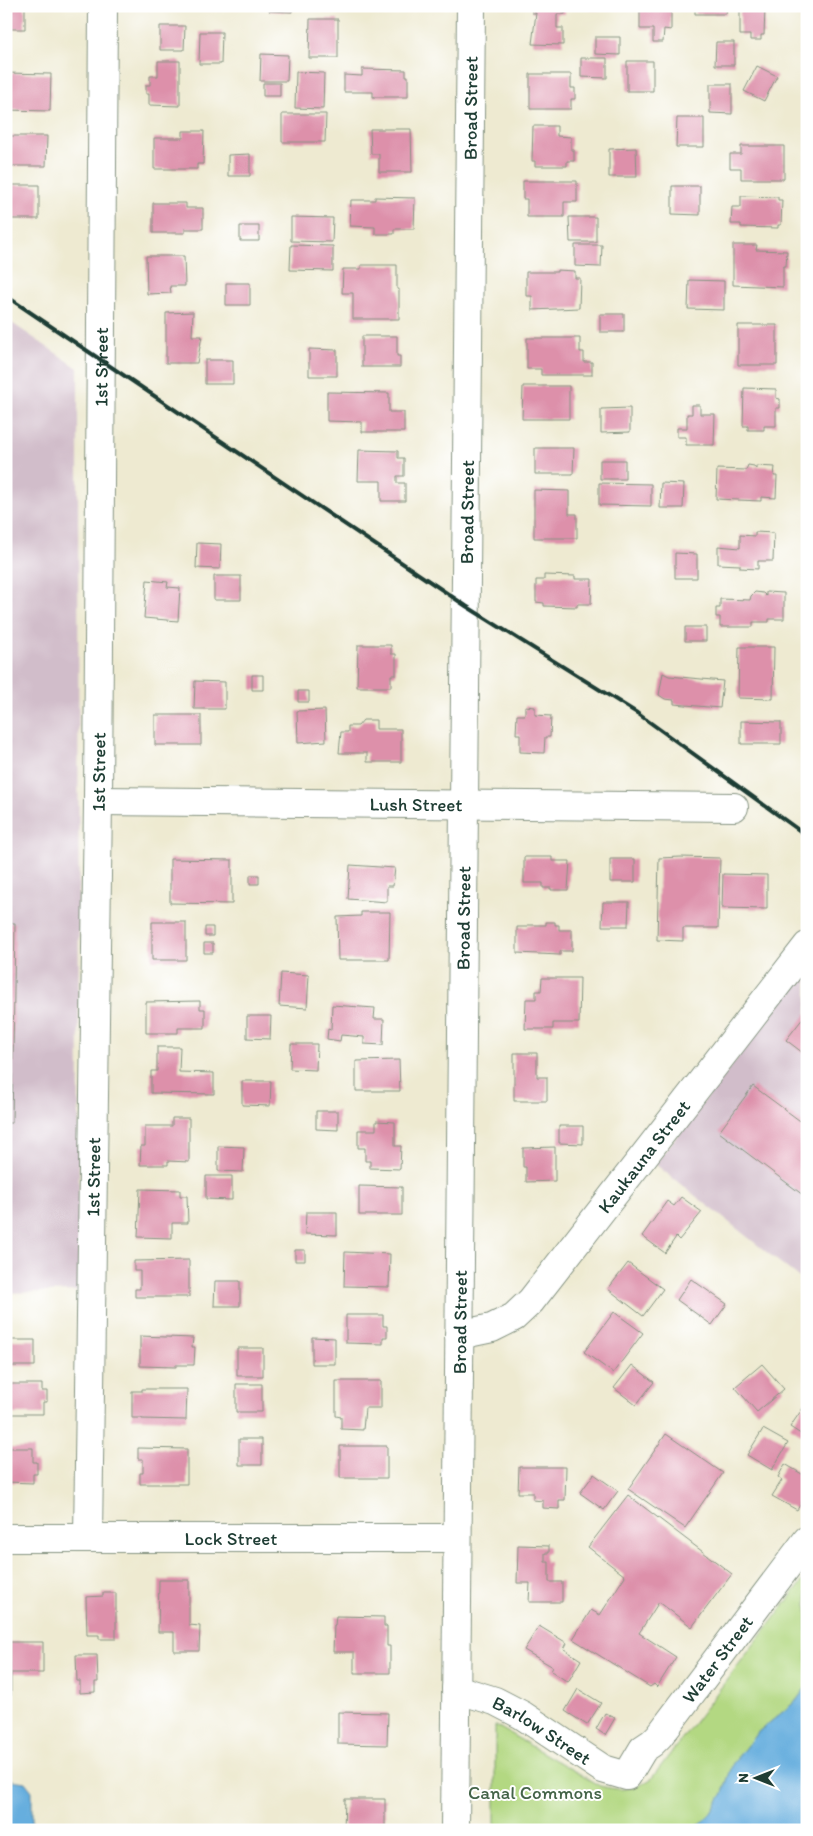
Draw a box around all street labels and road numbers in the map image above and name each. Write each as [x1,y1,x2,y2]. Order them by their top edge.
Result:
street label: Broad Street [458,56,482,160]
street label: 1st Street [89,327,112,407]
street label: Broad Street [455,460,479,564]
street label: 1st Street [86,732,110,812]
street label: Lush Street [369,792,463,816]
street label: Broad Street [451,866,475,970]
street label: Kaukauna Street [592,1095,695,1217]
street label: 1st Street [81,1137,105,1217]
street label: Broad Street [447,1270,471,1374]
street label: Lock Street [185,1527,277,1550]
street label: Water Street [677,1611,757,1707]
street label: Barlow Street [489,1690,596,1769]

